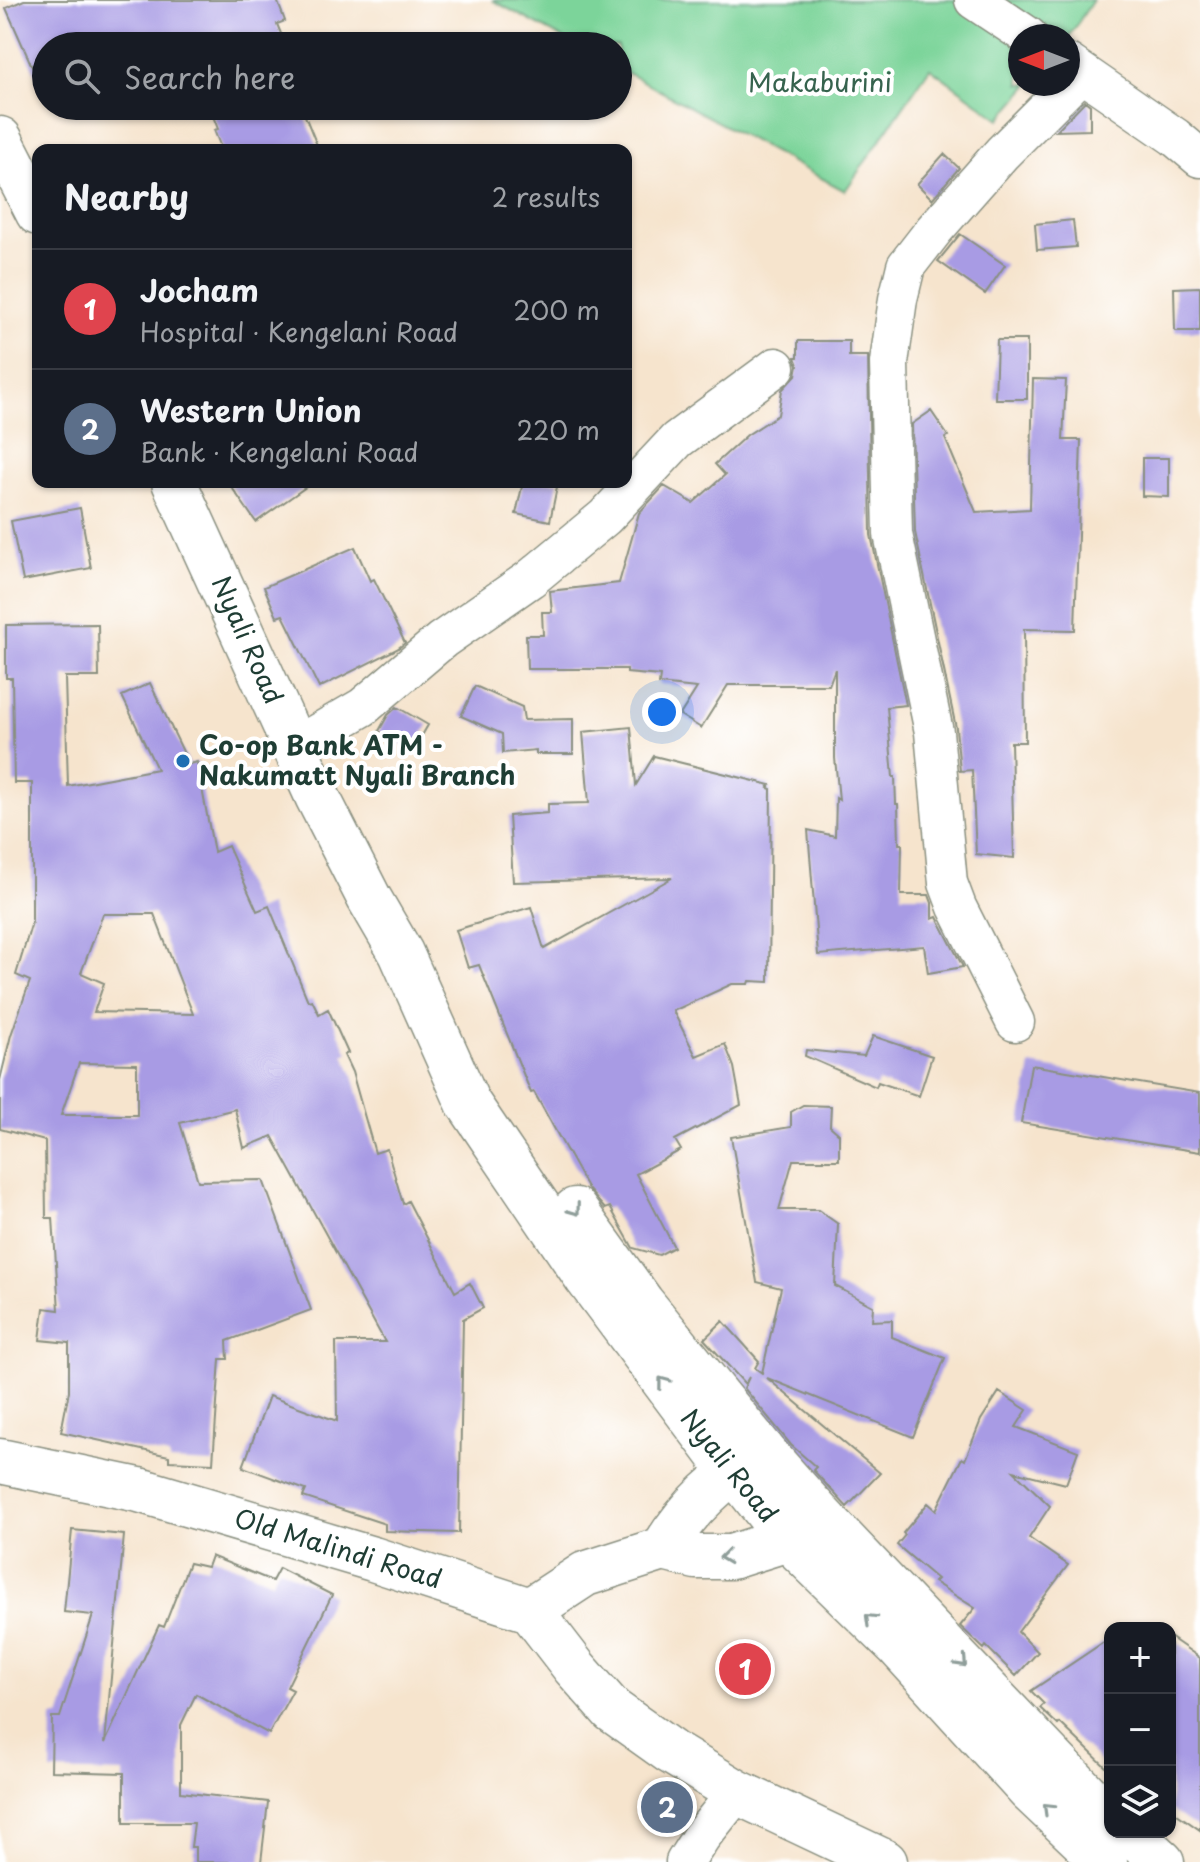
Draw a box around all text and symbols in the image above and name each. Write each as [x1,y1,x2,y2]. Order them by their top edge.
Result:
north arrow [1008,24,1080,96]
search box [32,32,632,120]
icon: search [60,54,104,98]
text: Search here [124,54,296,99]
park label: Makaburini [748,62,892,101]
text: Nearby [64,170,189,222]
text: 2 results [492,177,600,216]
text: Jocham [140,267,259,312]
text: 1 [84,290,96,329]
text: 200 m [513,290,600,329]
text: Hospital · Kengelani Road [140,312,458,351]
text: Western Union [140,387,361,432]
text: 2 [81,410,99,449]
text: 220 m [516,410,600,449]
text: Bank · Kengelani Road [140,432,419,471]
street label: Nyali Road [203,569,294,710]
your location [642,692,682,732]
place label: Co-op Bank ATM - Nakumatt Nyali Branch [199,725,516,794]
marker: Co-op Bank ATM - Nakumatt Nyali Branch [174,752,192,770]
one-way arrow [565,1201,580,1215]
one-way arrow [659,1376,673,1391]
street label: Nyali Road [672,1400,788,1530]
street label: Old Malindi Road [230,1497,447,1598]
one-way arrow [718,1548,731,1565]
one-way arrow [865,1614,879,1628]
map controls [1104,1622,1176,1838]
button: + [1104,1622,1176,1694]
pin: 1 [719,1639,771,1699]
one-way arrow [953,1653,967,1667]
button: − [1104,1694,1176,1766]
button: layers [1104,1766,1176,1838]
pin: 2 [641,1777,693,1837]
one-way arrow [1043,1803,1057,1818]

